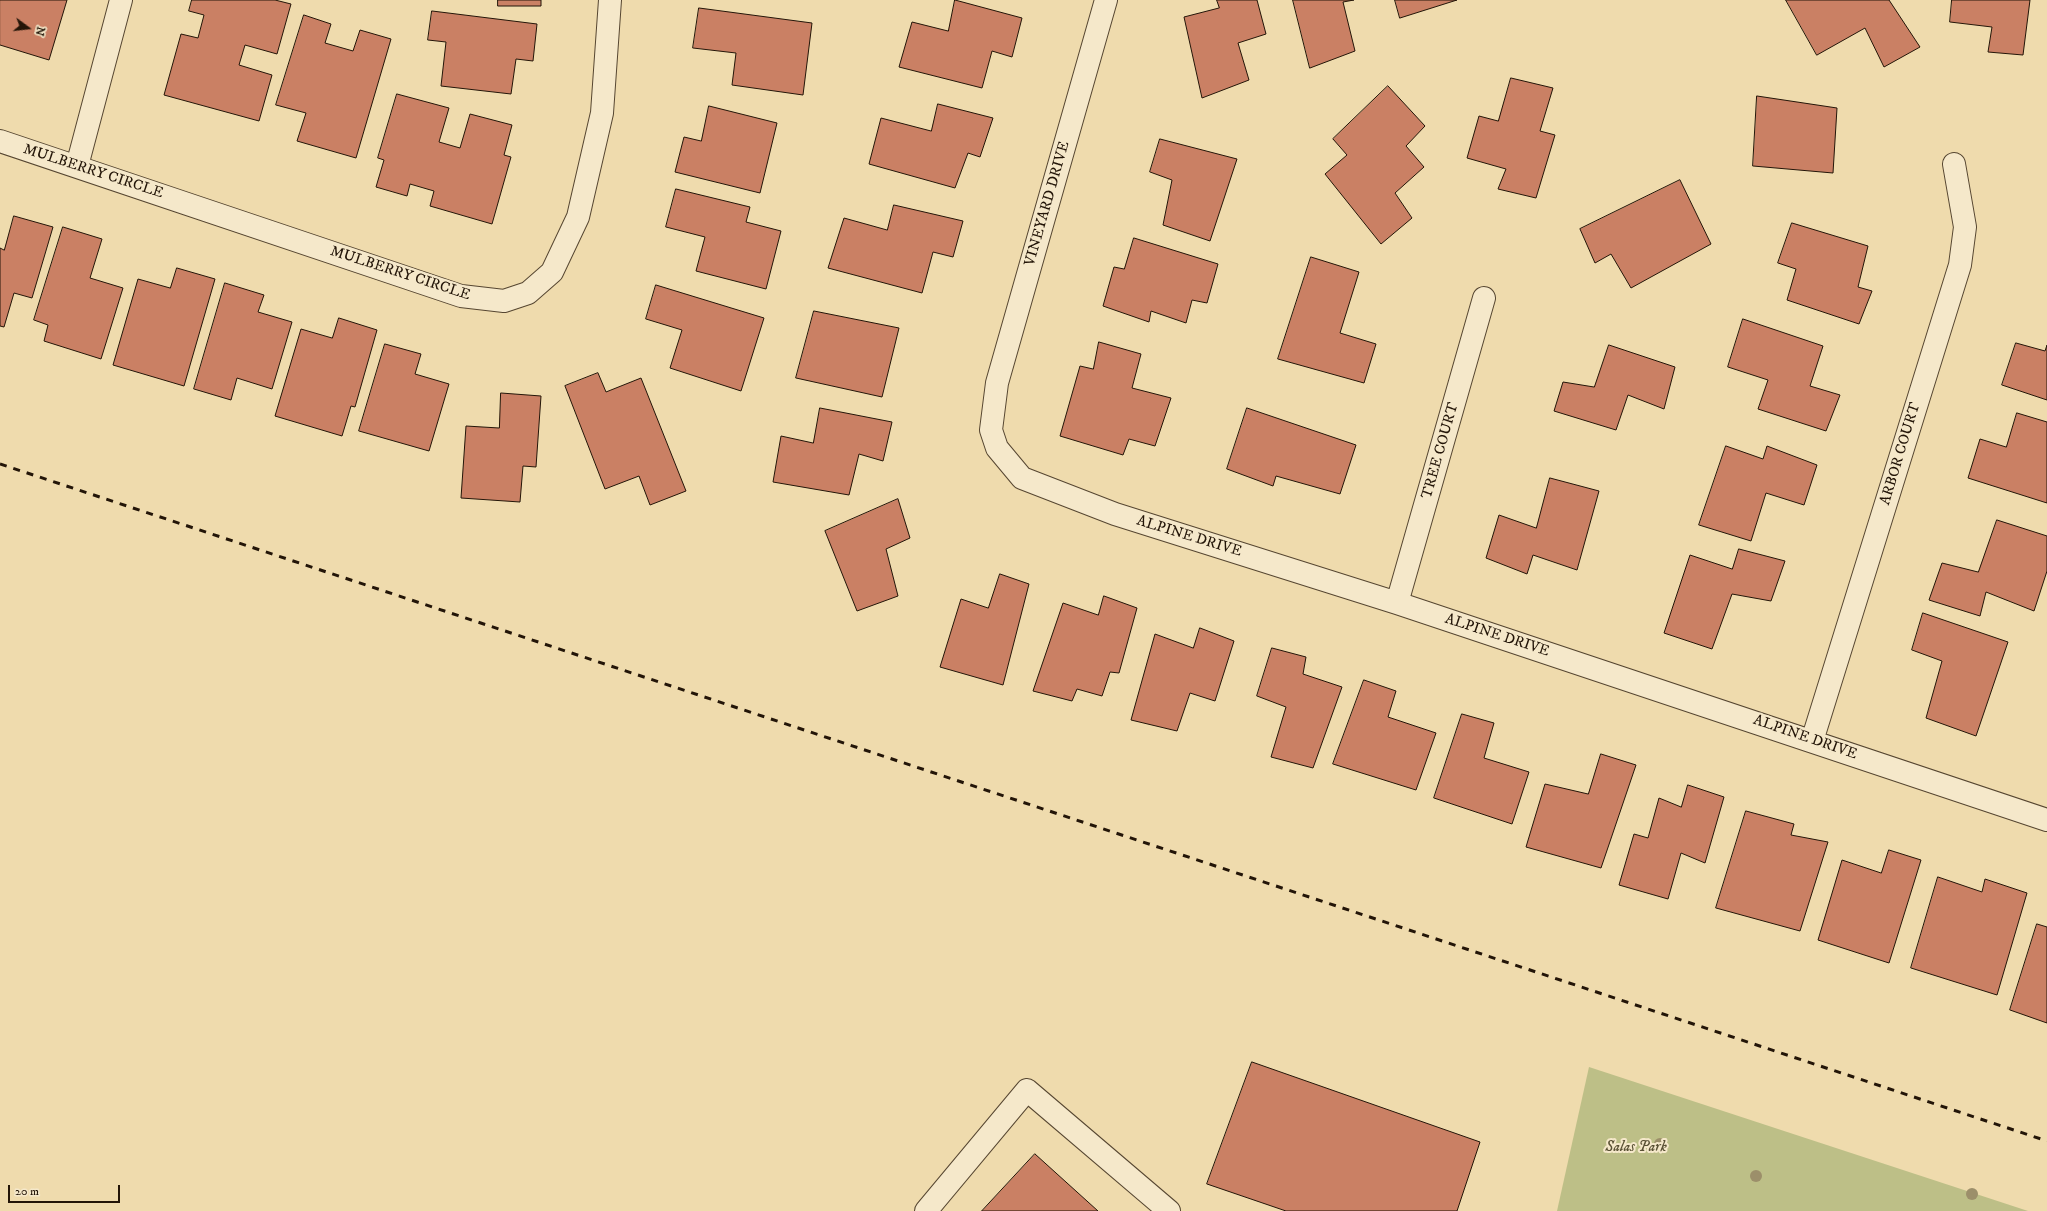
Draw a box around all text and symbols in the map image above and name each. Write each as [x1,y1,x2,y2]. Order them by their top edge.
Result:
north arrow [8,8,48,48]
text: N [32,25,48,37]
street label: VINEYARD DRIVE [1022,140,1074,268]
street label: MULBERRY CIRCLE [21,141,165,203]
street label: MULBERRY CIRCLE [328,243,472,305]
street label: TREE COURT [1419,401,1463,501]
street label: ARBOR COURT [1877,401,1925,507]
street label: ALPINE DRIVE [1134,513,1244,561]
street label: ALPINE DRIVE [1443,611,1551,661]
street label: ALPINE DRIVE [1751,712,1859,764]
park label: Salas Park [1605,1139,1667,1157]
scale bar [10,1177,122,1203]
text: 20 m [15,1184,39,1199]

